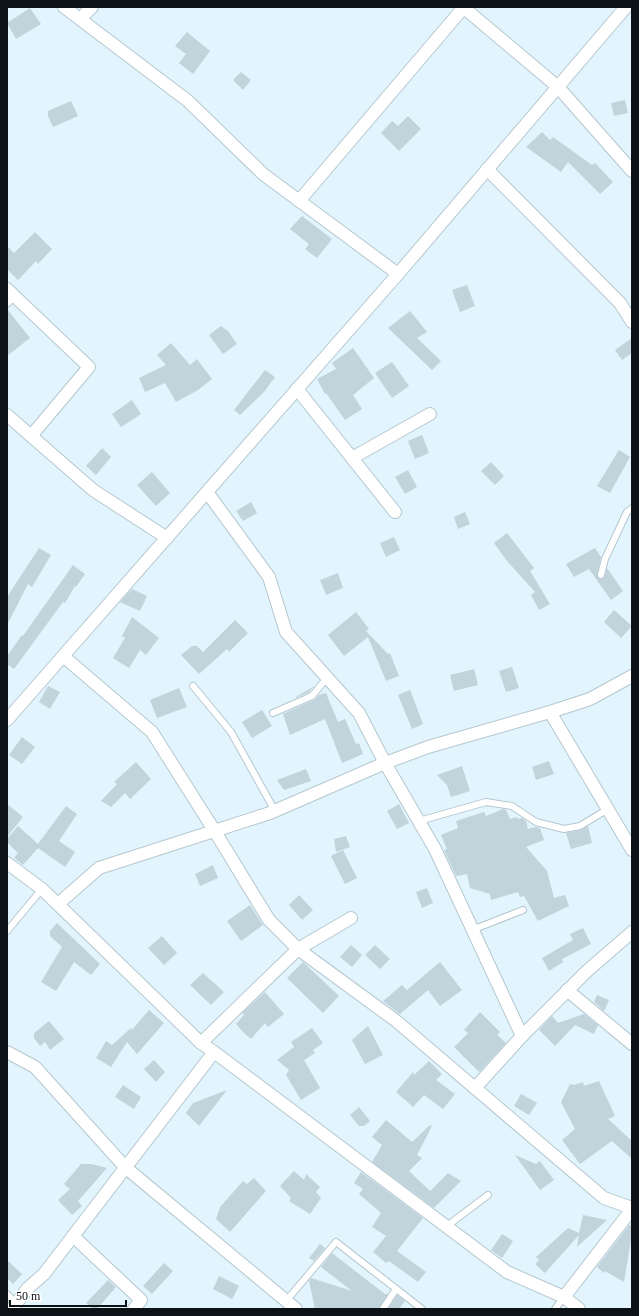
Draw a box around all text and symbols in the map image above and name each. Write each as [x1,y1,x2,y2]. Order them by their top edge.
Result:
scale bar [10,1282,126,1308]
text: 50 m [16,1289,41,1303]

